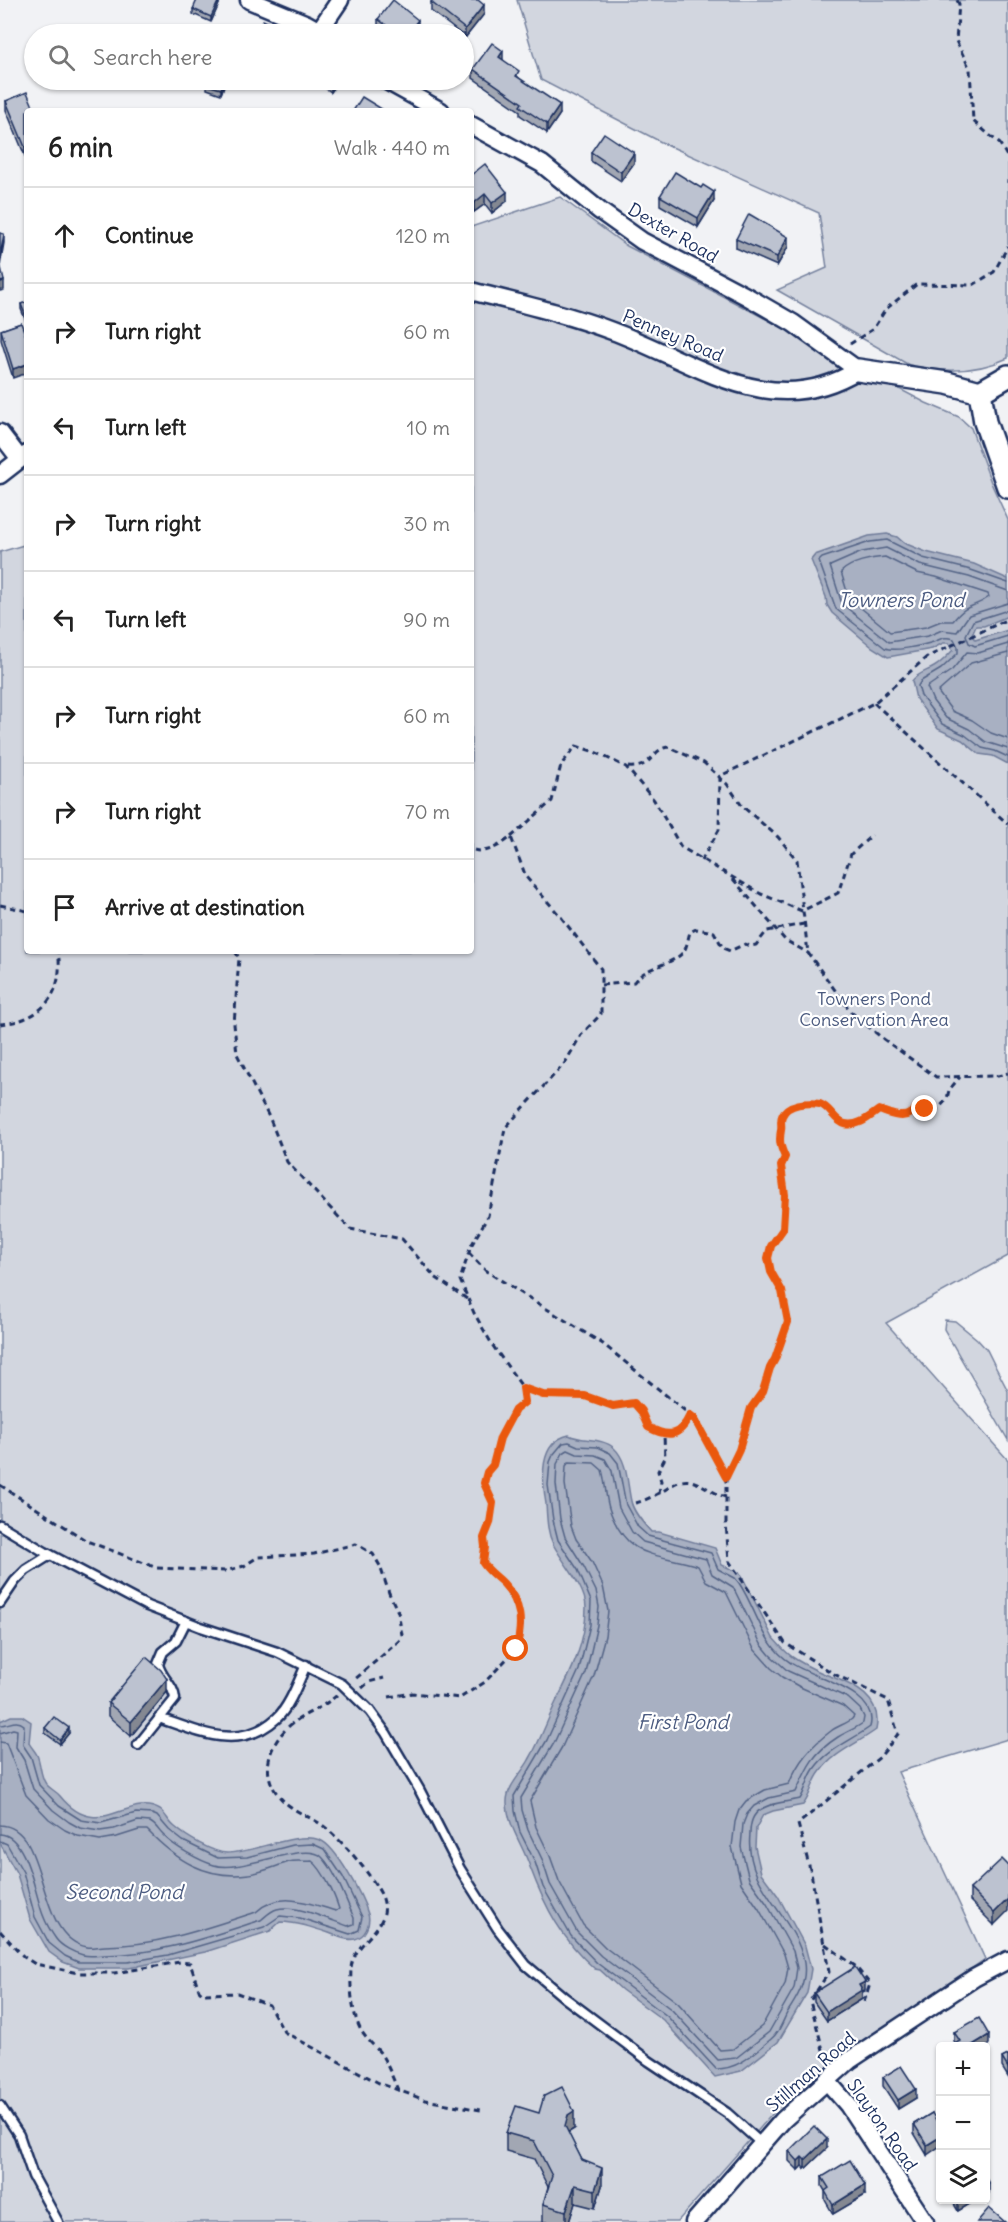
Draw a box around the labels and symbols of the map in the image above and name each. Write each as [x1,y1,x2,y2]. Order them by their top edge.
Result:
street label: Dexter Road [624,197,723,268]
street label: Penney Road [619,304,727,367]
water label: Towners Pond [838,587,967,612]
park label: Towners Pond Conservation Area [799,987,949,1031]
route end [911,1095,937,1121]
route start [502,1635,528,1661]
water label: First Pond [638,1709,731,1734]
water label: Second Pond [65,1879,185,1904]
street label: Stillman Road [761,2026,860,2117]
street label: Slayton Road [842,2074,923,2176]

